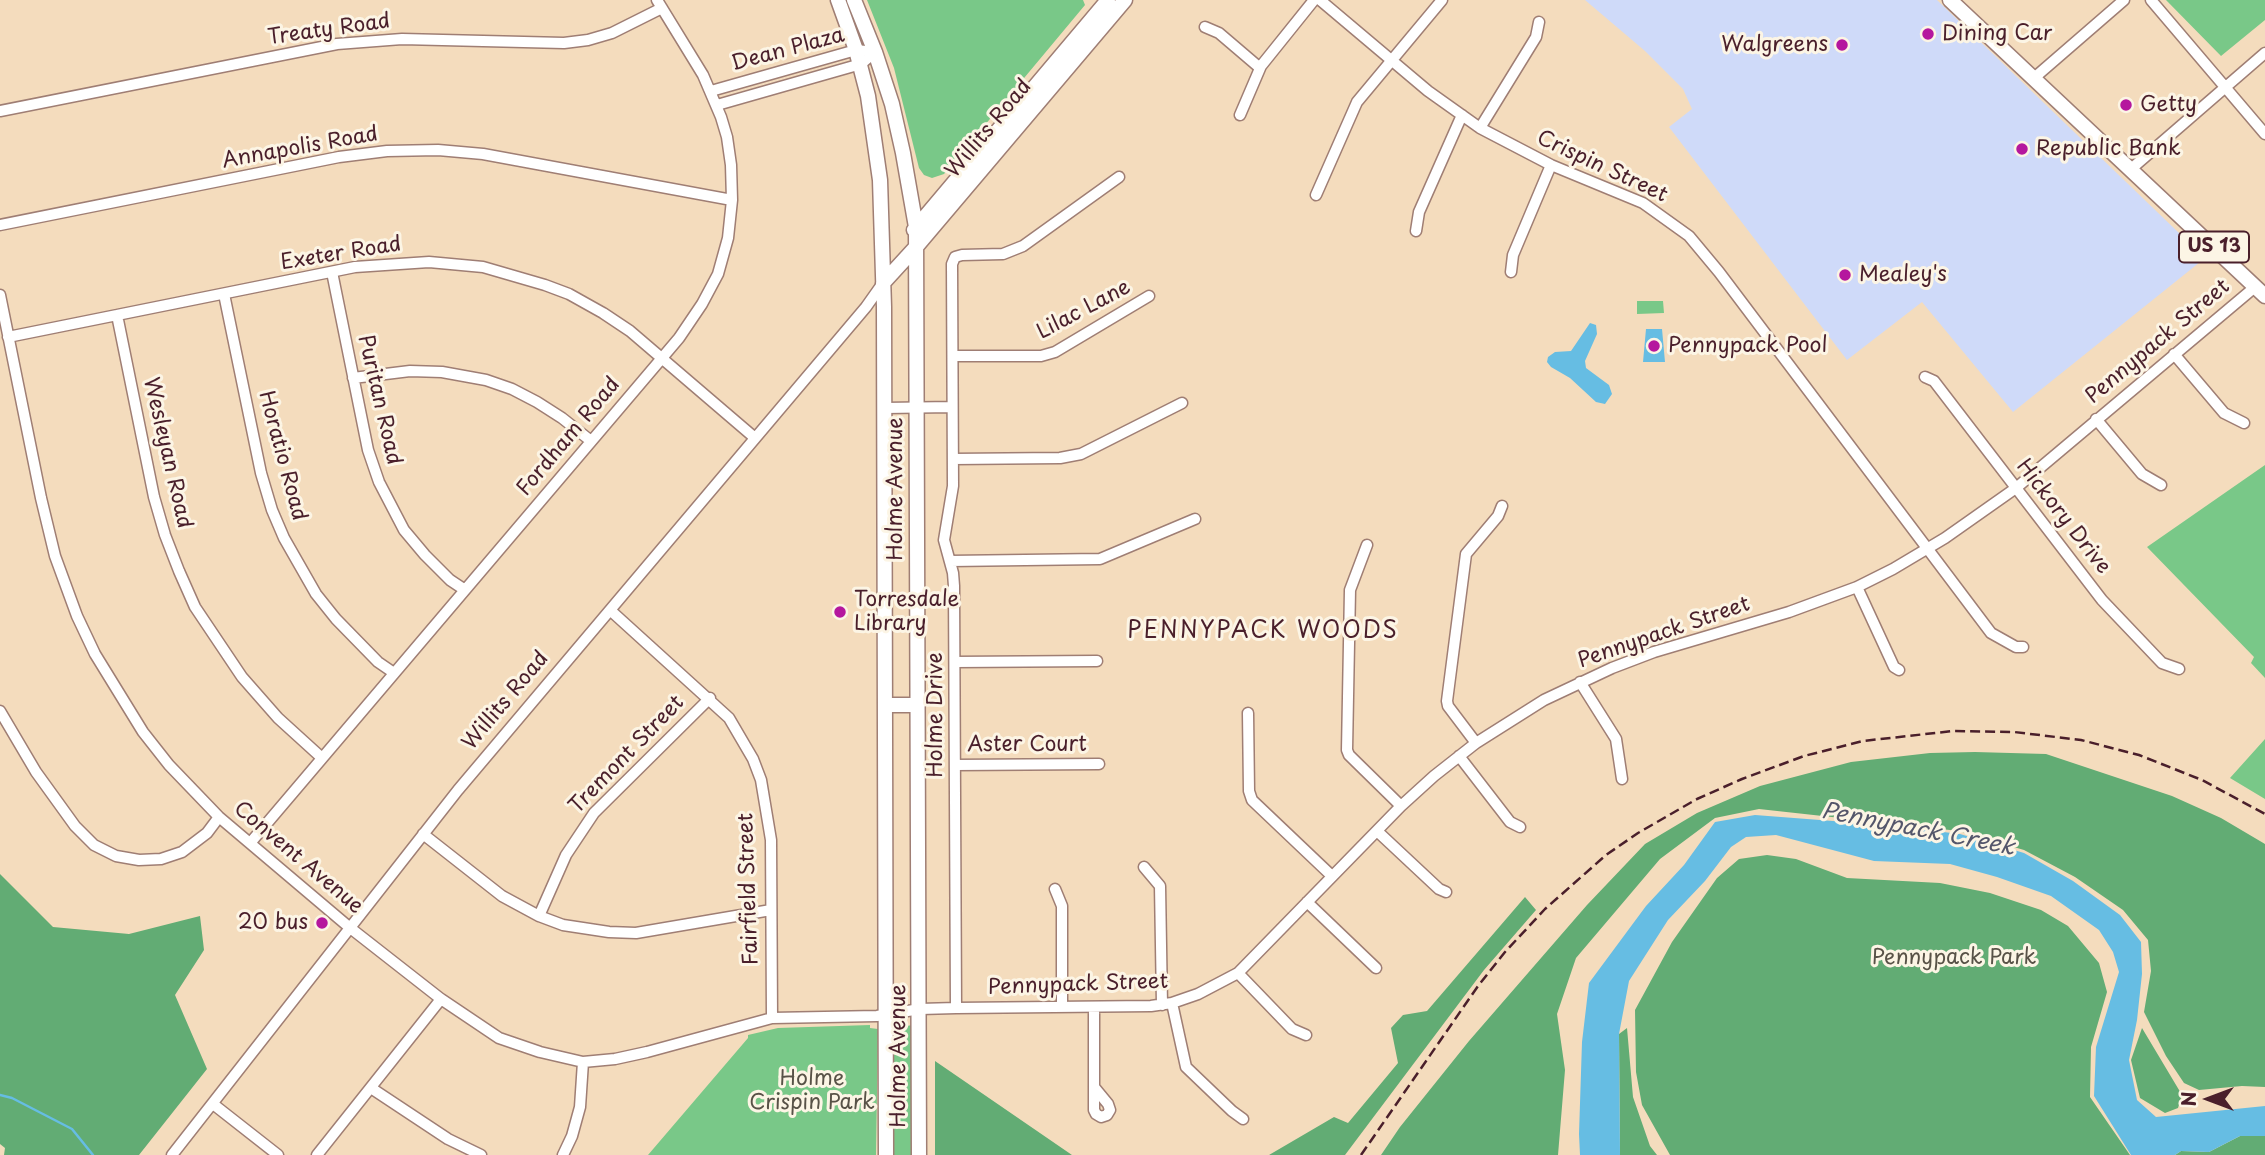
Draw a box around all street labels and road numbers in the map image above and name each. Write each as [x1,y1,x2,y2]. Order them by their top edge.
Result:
street label: Treaty Road [266,9,392,51]
street label: Dean Plaza [729,23,847,77]
street label: Willits Road [941,75,1037,183]
street label: Annapolis Road [220,122,380,174]
street label: Crispin Street [1533,126,1671,208]
street label: Exeter Road [279,232,403,276]
road number: US 13 [2179,232,2249,262]
street label: Pennypack Street [2081,274,2235,410]
street label: Lilac Lane [1033,275,1135,345]
street label: Puritan Road [352,333,406,467]
street label: Fordham Road [512,373,626,501]
street label: Wesleyan Road [137,375,197,531]
street label: Horatio Road [253,388,311,524]
street label: Holme Avenue [883,417,909,561]
street label: Hickory Drive [2010,455,2116,579]
street label: Pennypack Street [1575,592,1753,674]
street label: Willits Road [458,647,554,755]
street label: Holme Drive [923,652,949,778]
street label: Tremont Street [564,691,690,819]
street label: Aster Court [967,732,1087,758]
street label: Convent Avenue [228,797,368,919]
street label: Fairfield Street [734,812,764,966]
street label: Pennypack Street [987,969,1169,1001]
street label: Holme Avenue [886,984,912,1128]

